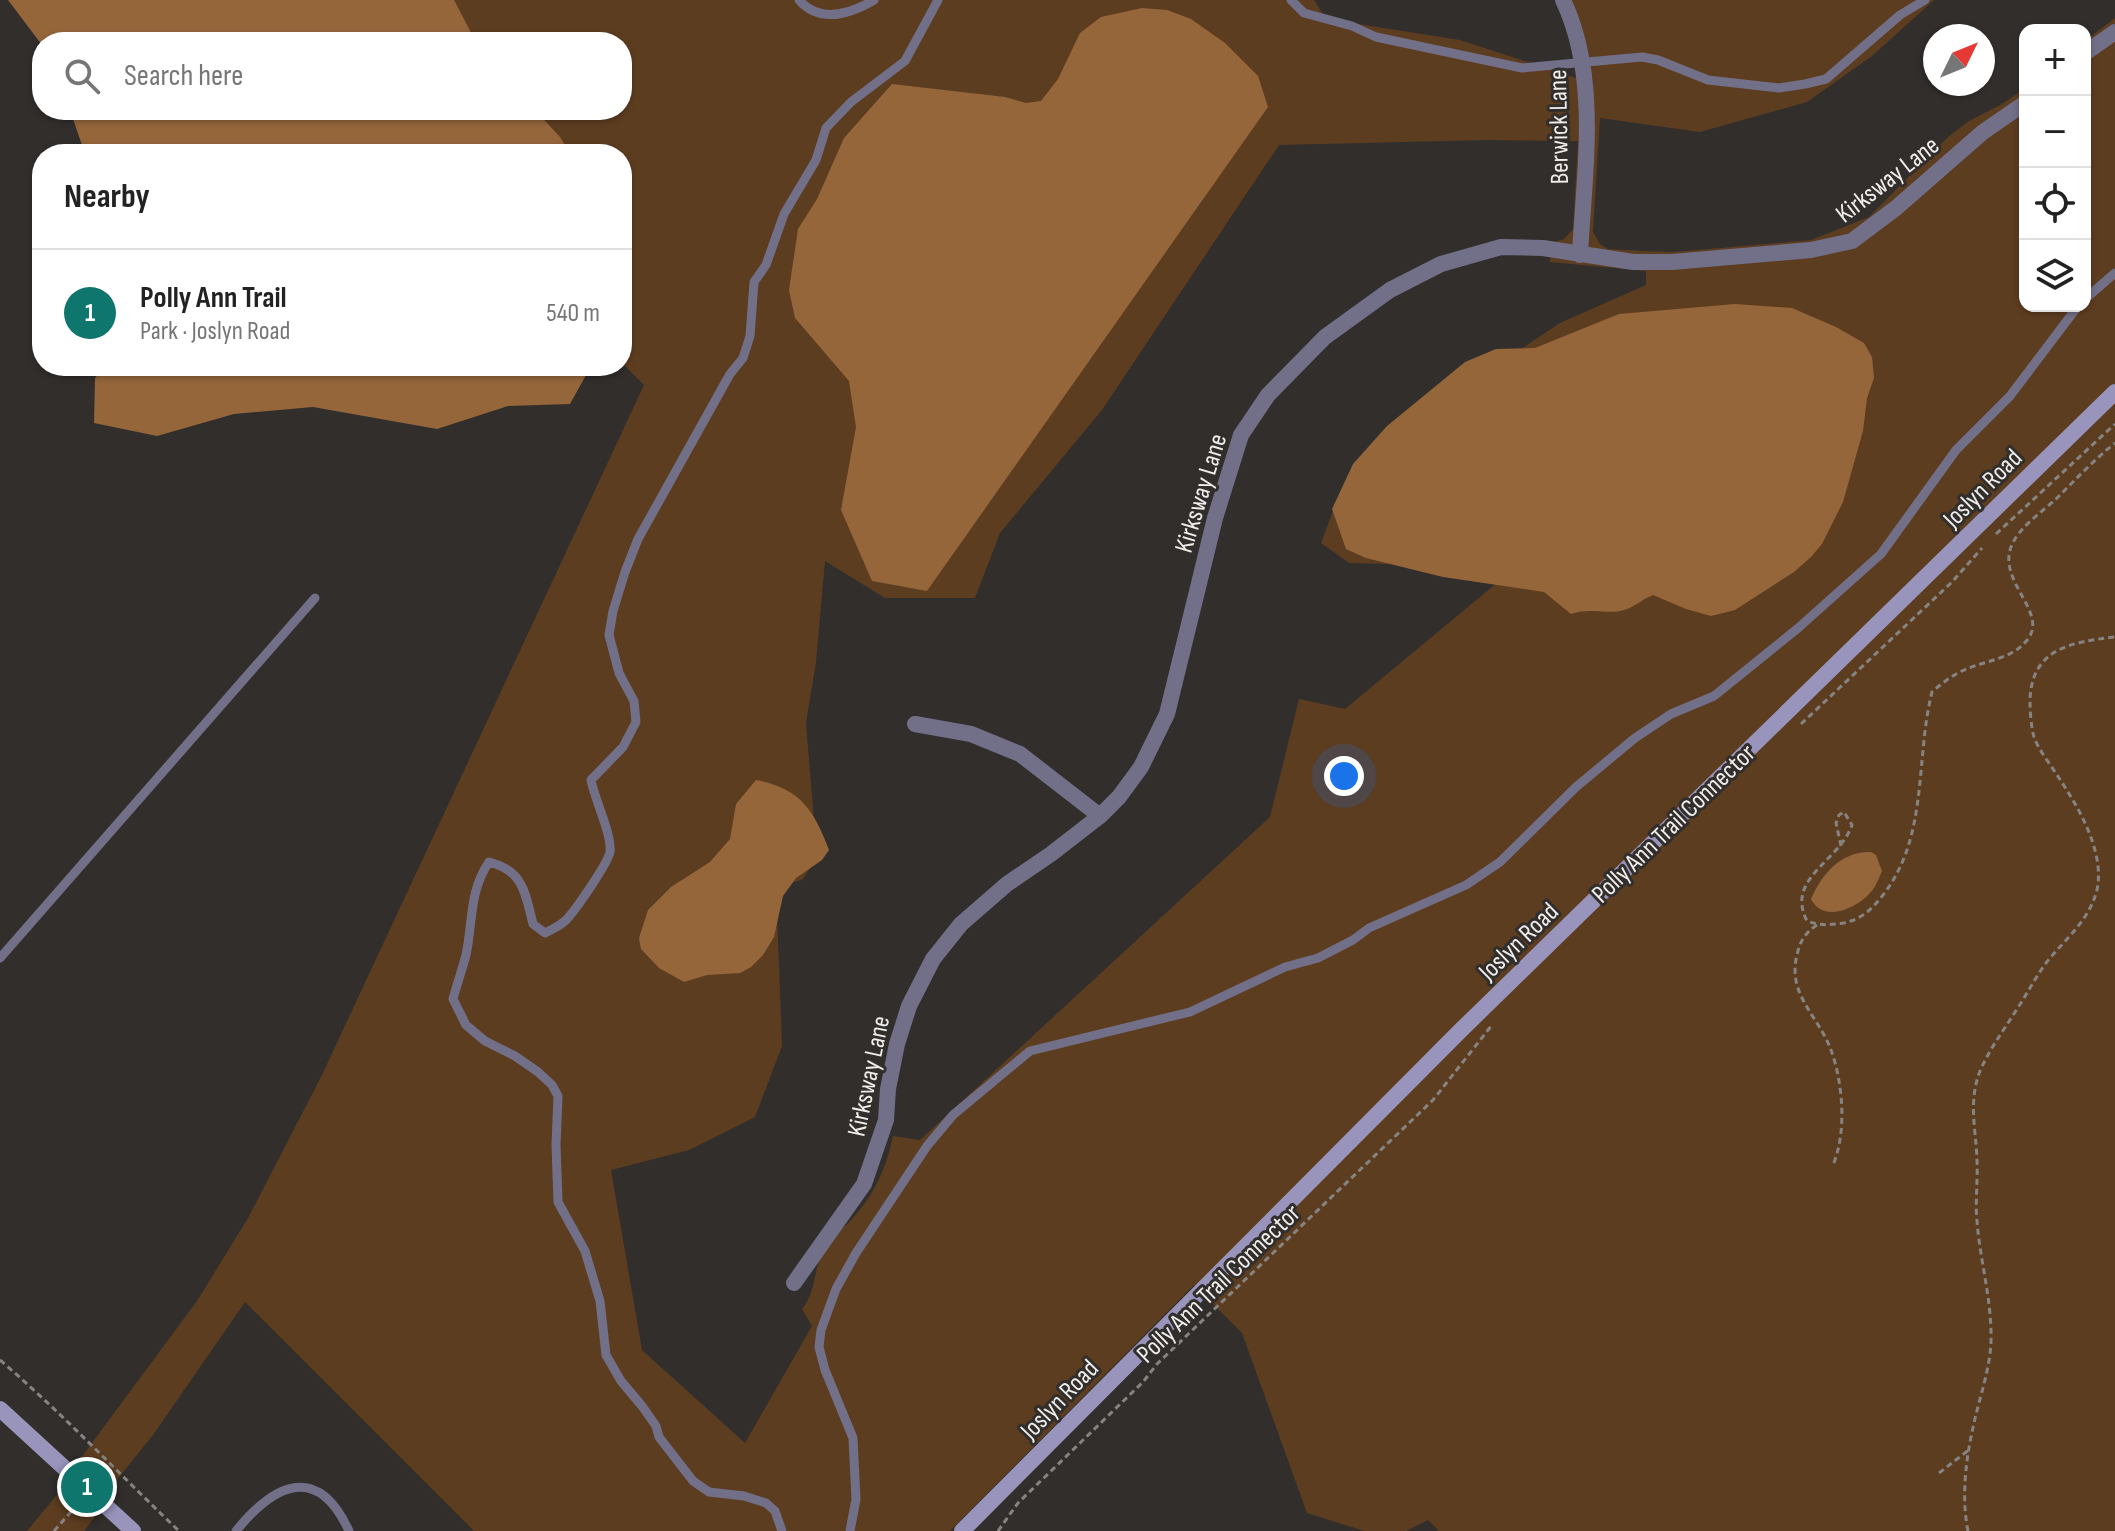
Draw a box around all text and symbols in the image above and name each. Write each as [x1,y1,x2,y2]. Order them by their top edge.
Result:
north arrow [1923,24,1995,96]
map controls [2019,24,2091,312]
button: + [2019,24,2091,96]
search box [32,32,632,120]
icon: search [60,54,104,98]
text: Search here [124,58,243,94]
street label: Berwick Lane [1543,69,1576,185]
button: − [2019,96,2091,168]
street label: Kirksway Lane [1830,130,1946,230]
button: locate [2019,168,2091,240]
text: Nearby [64,176,150,217]
button: layers [2019,240,2091,312]
text: Polly Ann Trail [140,280,287,316]
text: 1 [85,298,95,329]
text: 540 m [546,298,600,329]
text: Park · Joslyn Road [140,316,290,347]
street label: Kirksway Lane [1169,430,1234,557]
street label: Joslyn Road [1936,443,2029,536]
street label: Polly Ann Trail Connector [1586,738,1763,910]
your location [1324,756,1364,796]
street label: Joslyn Road [1472,897,1565,988]
street label: Kirksway Lane [842,1013,897,1139]
street label: Polly Ann Trail Connector [1131,1198,1308,1370]
street label: Joslyn Road [1014,1354,1106,1447]
pin: 1 [61,1457,113,1517]

